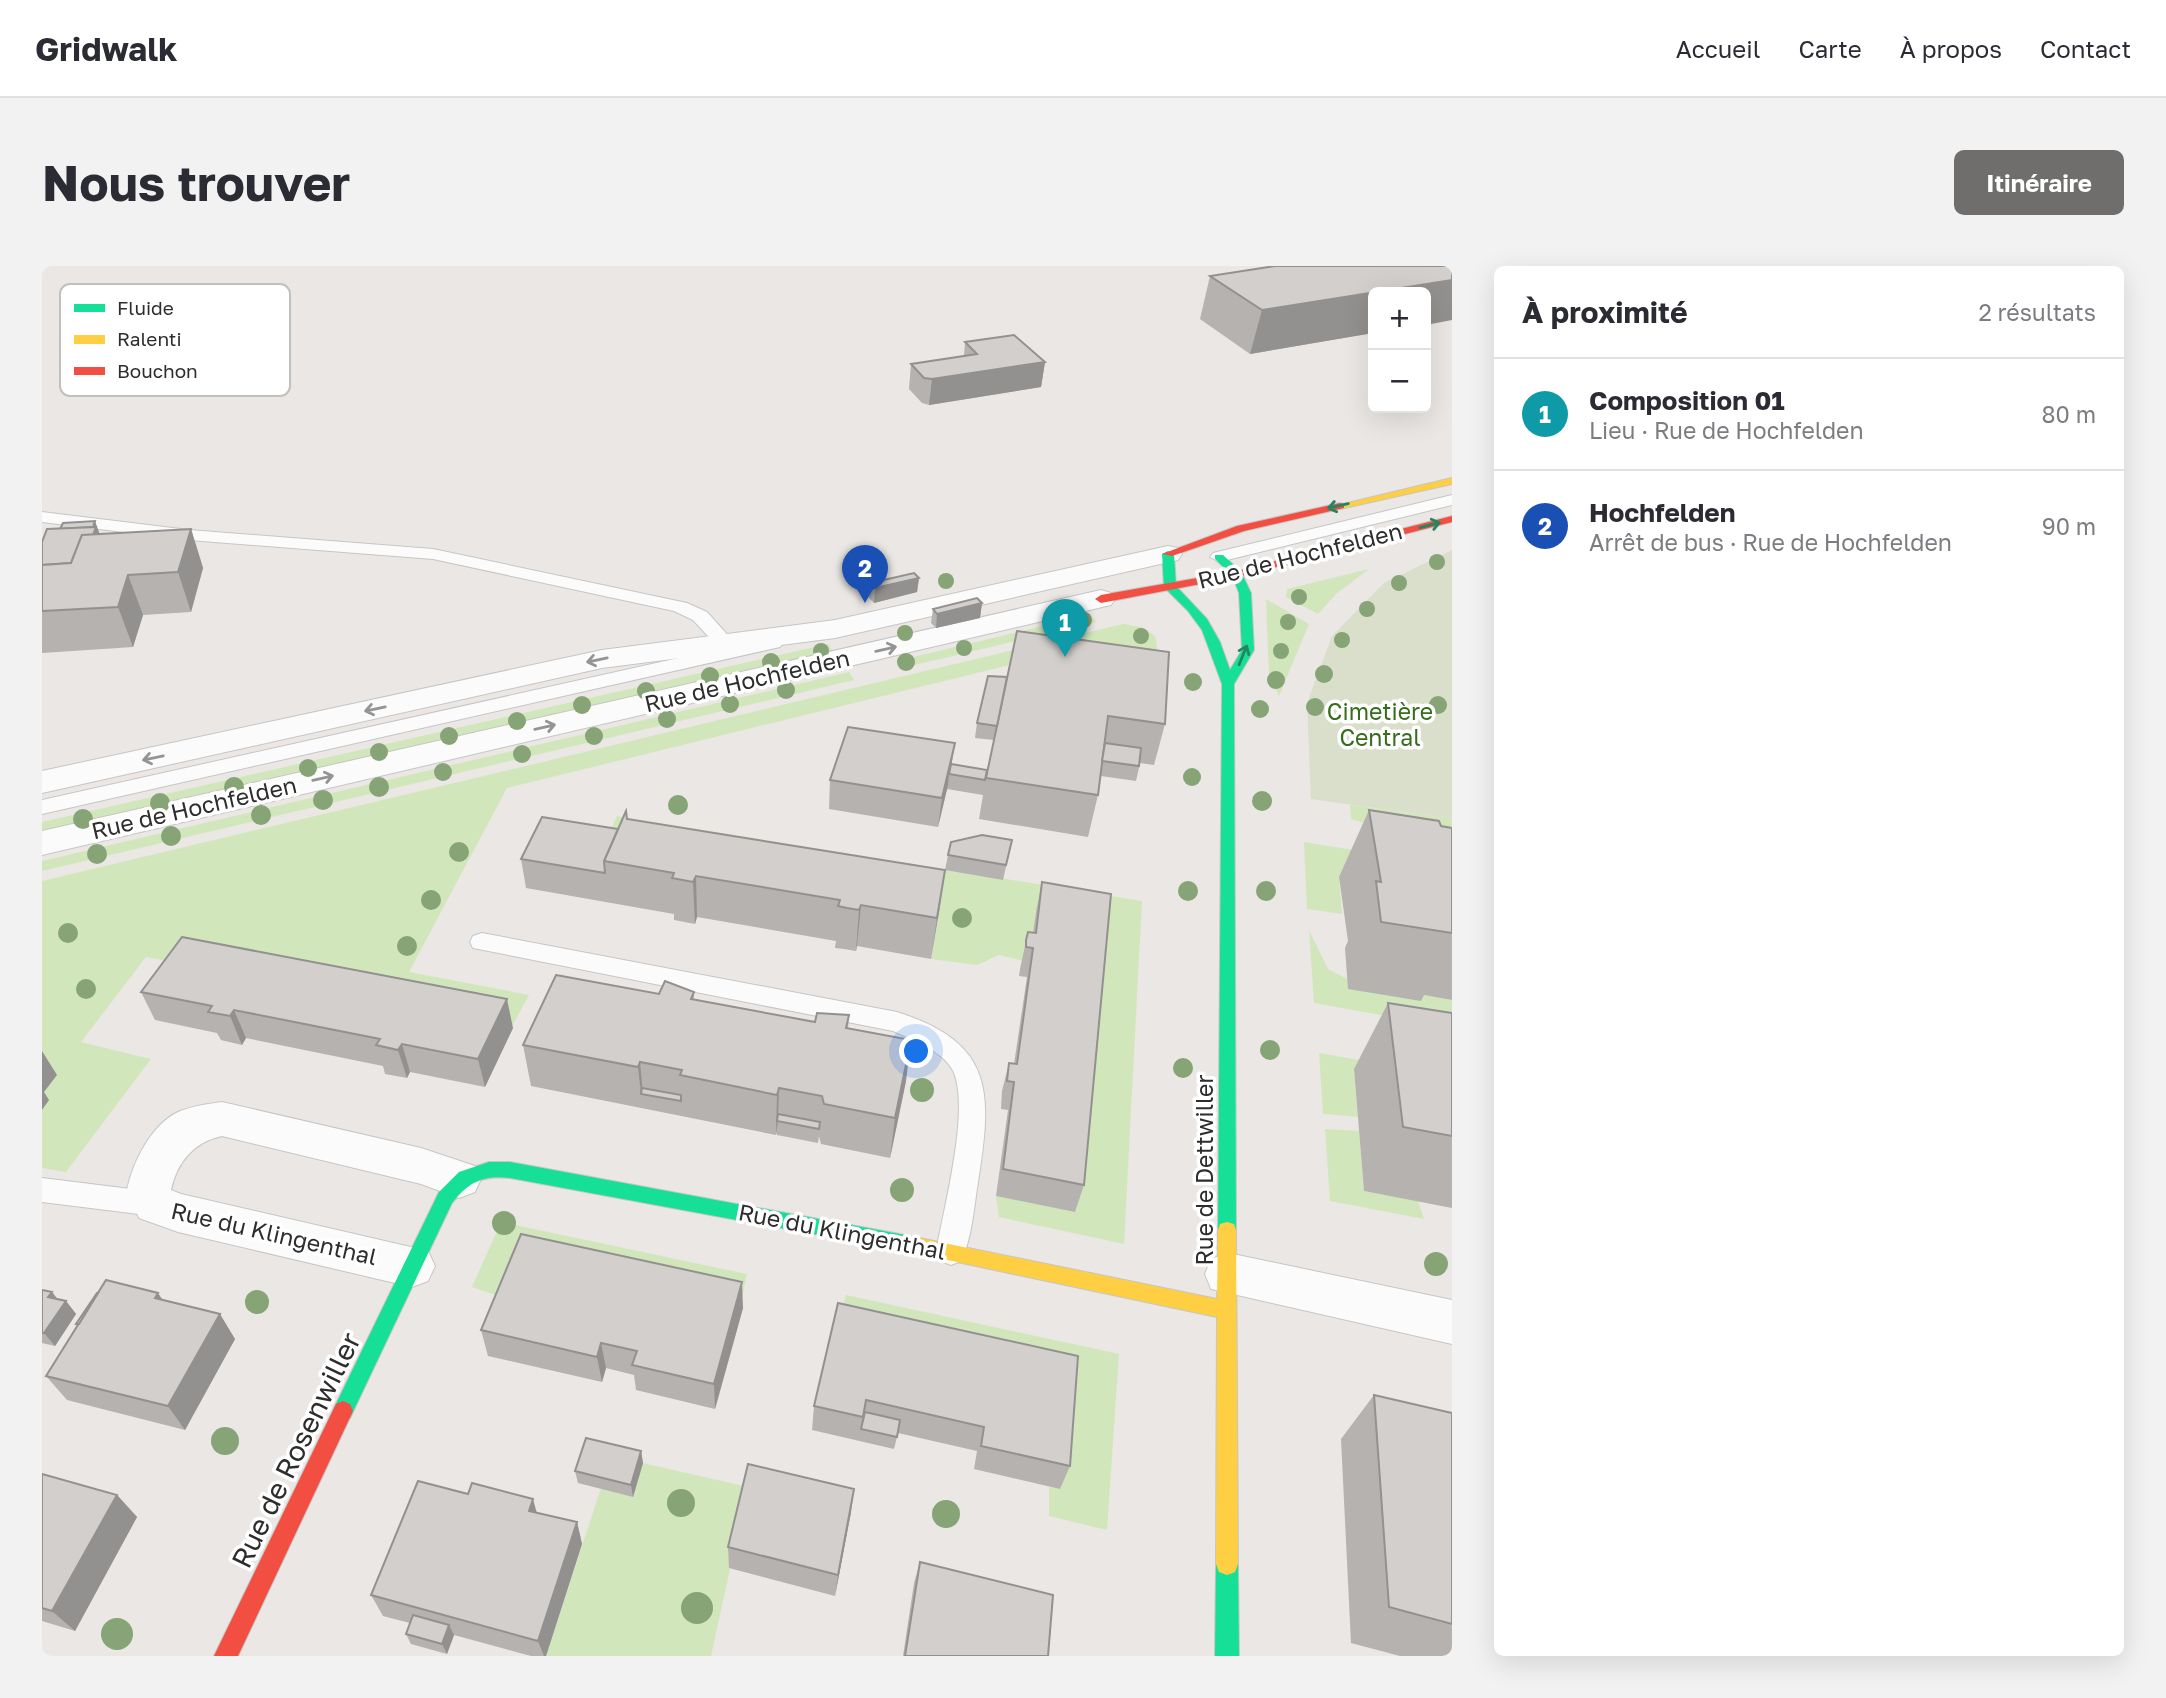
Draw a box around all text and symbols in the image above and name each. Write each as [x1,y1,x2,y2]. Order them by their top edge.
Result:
text: Gridwalk [35,29,177,68]
text: Accueil [1676,34,1760,63]
text: Carte [1798,34,1862,63]
text: À propos [1900,34,2002,63]
text: Contact [2040,34,2131,63]
button: Itinéraire [1954,150,2124,215]
text: Nous trouver [42,153,350,212]
legend [60,284,290,396]
map controls [1368,287,1431,413]
button: + [1368,287,1431,350]
text: À proximité [1522,294,1688,330]
text: Fluide [117,296,174,319]
text: 2 résultats [1978,298,2096,326]
text: Ralenti [117,327,182,350]
button: − [1368,350,1431,413]
text: Bouchon [117,359,198,382]
text: Composition 01 [1589,385,1785,416]
text: 1 [1539,400,1551,428]
text: 80 m [2042,400,2096,428]
text: Lieu · Rue de Hochfelden [1589,416,1864,444]
text: Hochfelden [1589,497,1735,528]
one-way arrow [1327,500,1350,514]
text: 2 [1538,512,1552,540]
text: 90 m [2042,512,2096,540]
street label: Rue de Hochfelden [1195,516,1405,594]
one-way arrow [1418,518,1441,531]
text: Arrêt de bus · Rue de Hochfelden [1589,528,1952,556]
pin: 2 [842,545,888,603]
pin: 1 [1042,599,1088,657]
one-way arrow [874,641,897,655]
street label: Rue de Hochfelden [641,643,852,717]
one-way arrow [1238,645,1250,666]
one-way arrow [586,654,609,668]
park label: Cimetière Central [1327,697,1433,751]
one-way arrow [364,702,387,716]
one-way arrow [533,720,556,734]
one-way arrow [142,751,165,765]
street label: Rue de Hochfelden [88,770,299,844]
one-way arrow [311,771,334,785]
your location [899,1034,933,1068]
street label: Rue de Dettwiller [1190,1075,1218,1265]
street label: Rue du Klingenthal [169,1196,380,1270]
street label: Rue du Klingenthal [736,1197,948,1265]
street label: Rue de Rosenwiller [224,1327,367,1573]

